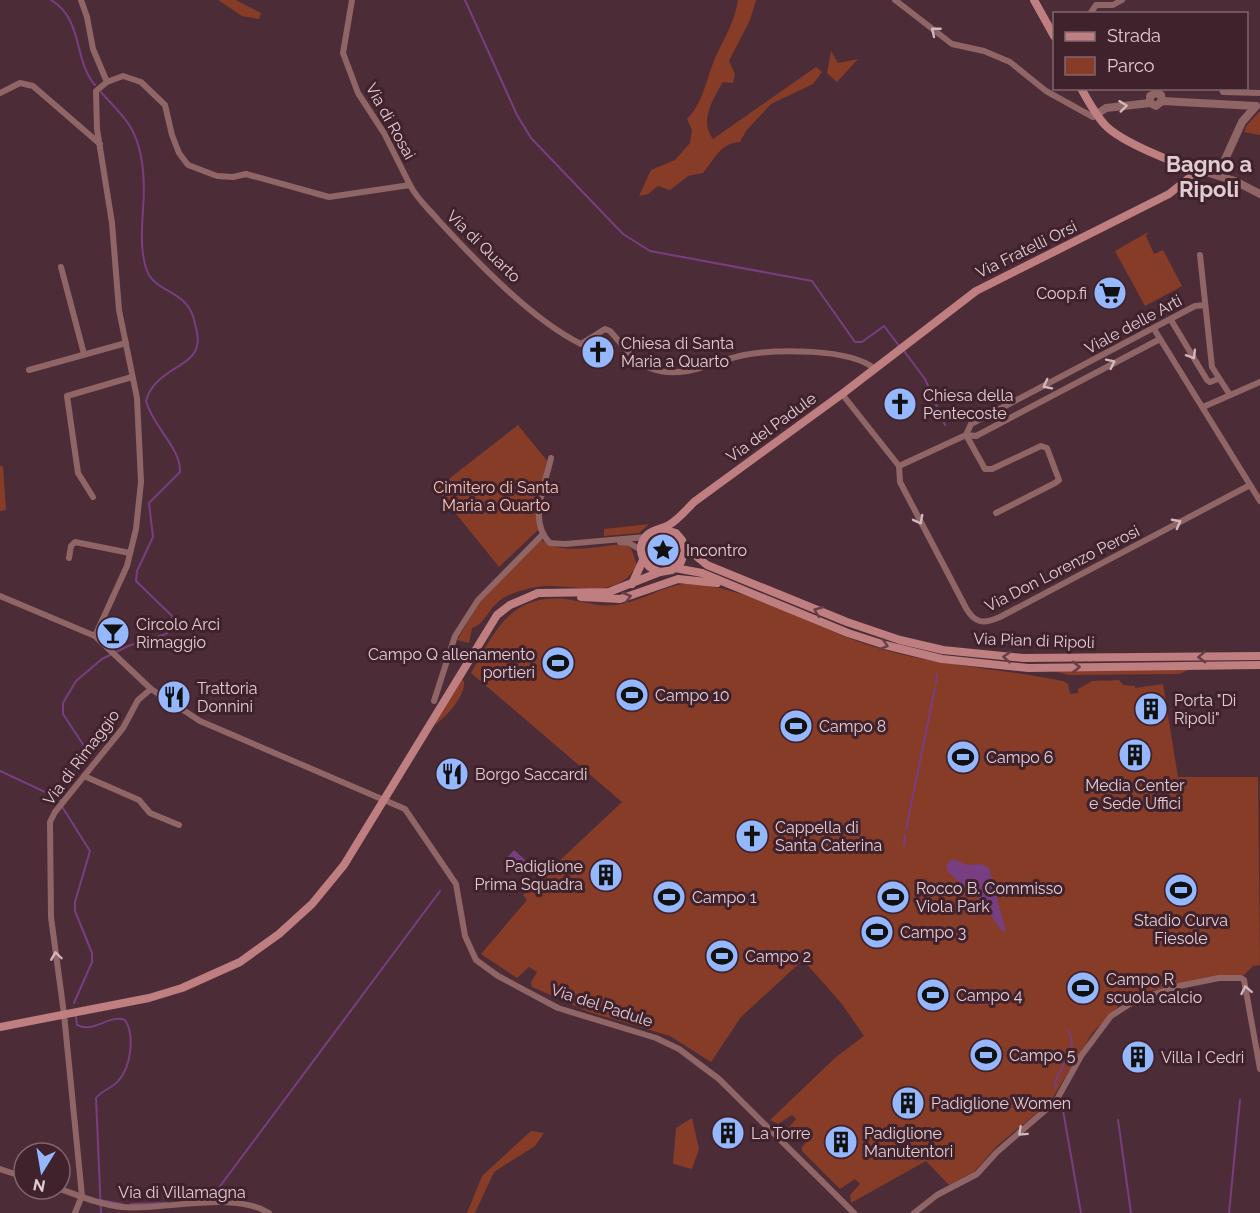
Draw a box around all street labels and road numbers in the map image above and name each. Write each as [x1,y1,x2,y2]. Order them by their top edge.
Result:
street label: Via di Rosai [362,80,419,163]
street label: Via di Quarto [443,206,525,286]
street label: Via Fratelli Orsi [973,217,1080,282]
street label: Viale delle Arti [1081,291,1185,358]
street label: Via del Padule [723,388,820,466]
street label: Via Don Lorenzo Perosi [982,521,1143,616]
street label: Via Pian di Ripoli [973,629,1095,652]
street label: Via di Rimaggio [39,706,124,809]
street label: Via del Padule [548,980,655,1031]
street label: Via di Villamagna [118,1183,246,1202]

